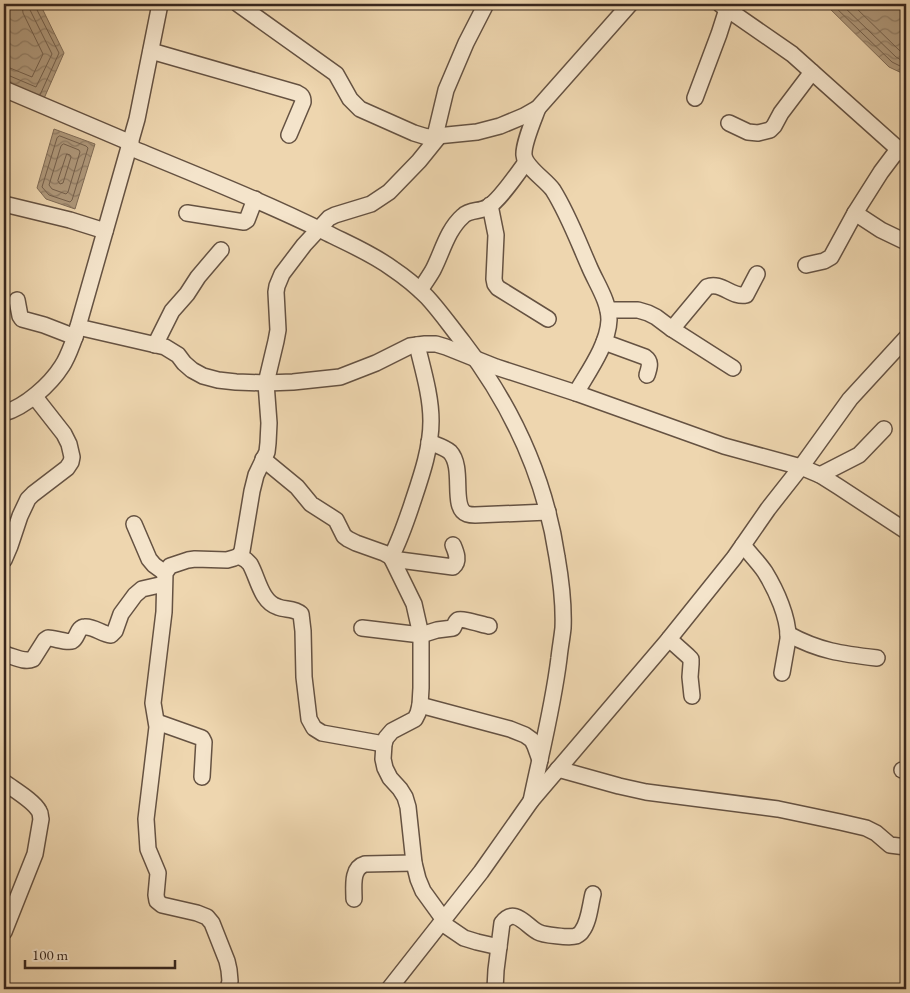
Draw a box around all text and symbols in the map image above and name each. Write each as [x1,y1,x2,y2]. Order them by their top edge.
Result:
scale bar [25,938,175,970]
text: 100 m [32,945,69,964]

